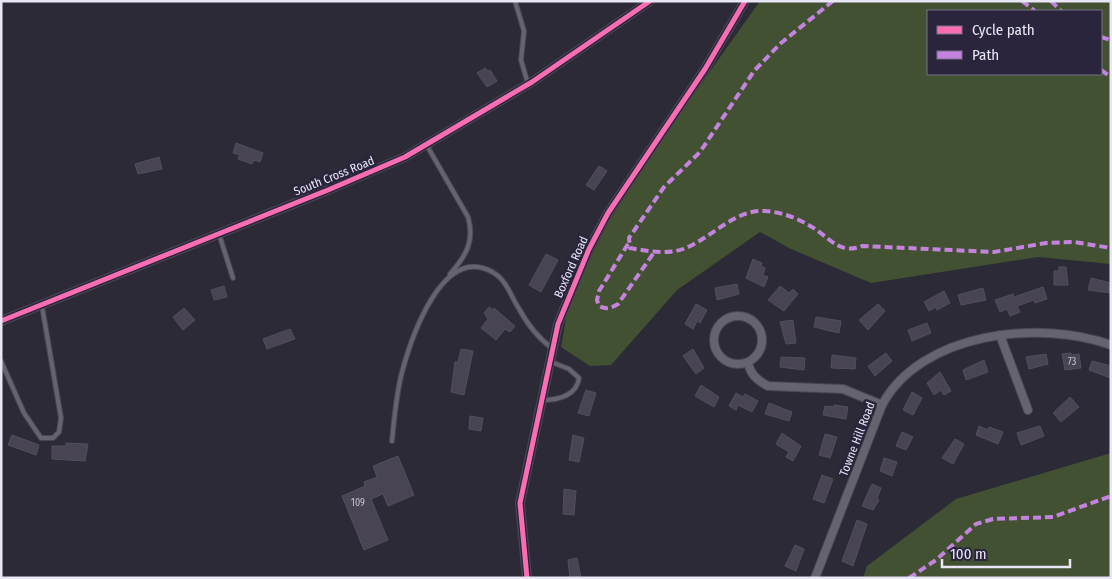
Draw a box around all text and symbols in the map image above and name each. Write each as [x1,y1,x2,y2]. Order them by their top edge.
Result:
legend [927,10,1102,75]
text: Cycle path [972,21,1035,39]
text: Path [972,46,999,64]
street label: South Cross Road [292,153,376,199]
street label: Boxford Road [551,234,591,300]
house number: 73 [1068,356,1077,368]
street label: Towne Hill Road [836,400,878,478]
house number: 109 [351,497,365,509]
scale bar [942,536,1070,568]
text: 100 m [950,545,987,563]

